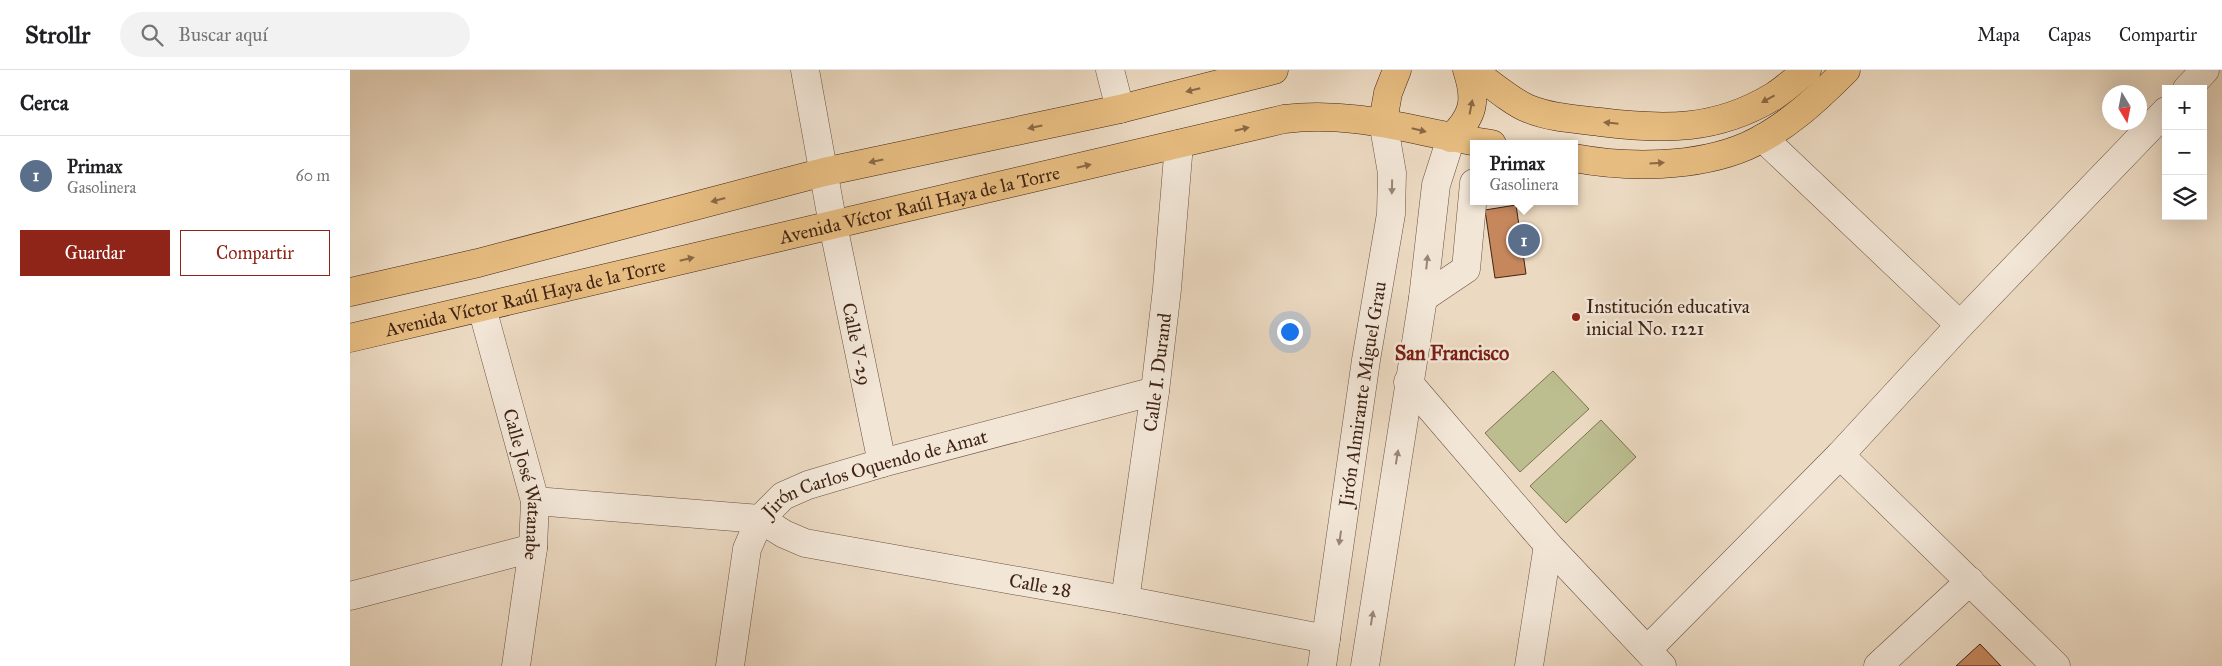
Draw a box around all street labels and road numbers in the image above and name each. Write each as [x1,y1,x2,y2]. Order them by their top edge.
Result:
street label: Avenida Víctor Raúl Haya de la Torre [776,160,1062,249]
street label: Avenida Víctor Raúl Haya de la Torre [382,253,668,341]
street label: Jirón Almirante Miguel Grau [1333,280,1391,510]
street label: Calle V-29 [838,301,877,387]
street label: Calle I. Durand [1138,311,1176,433]
street label: Calle José Watanabe [499,406,547,562]
street label: Jirón Carlos Oquendo de Amat [756,424,990,524]
street label: Calle 28 [1007,568,1073,602]

